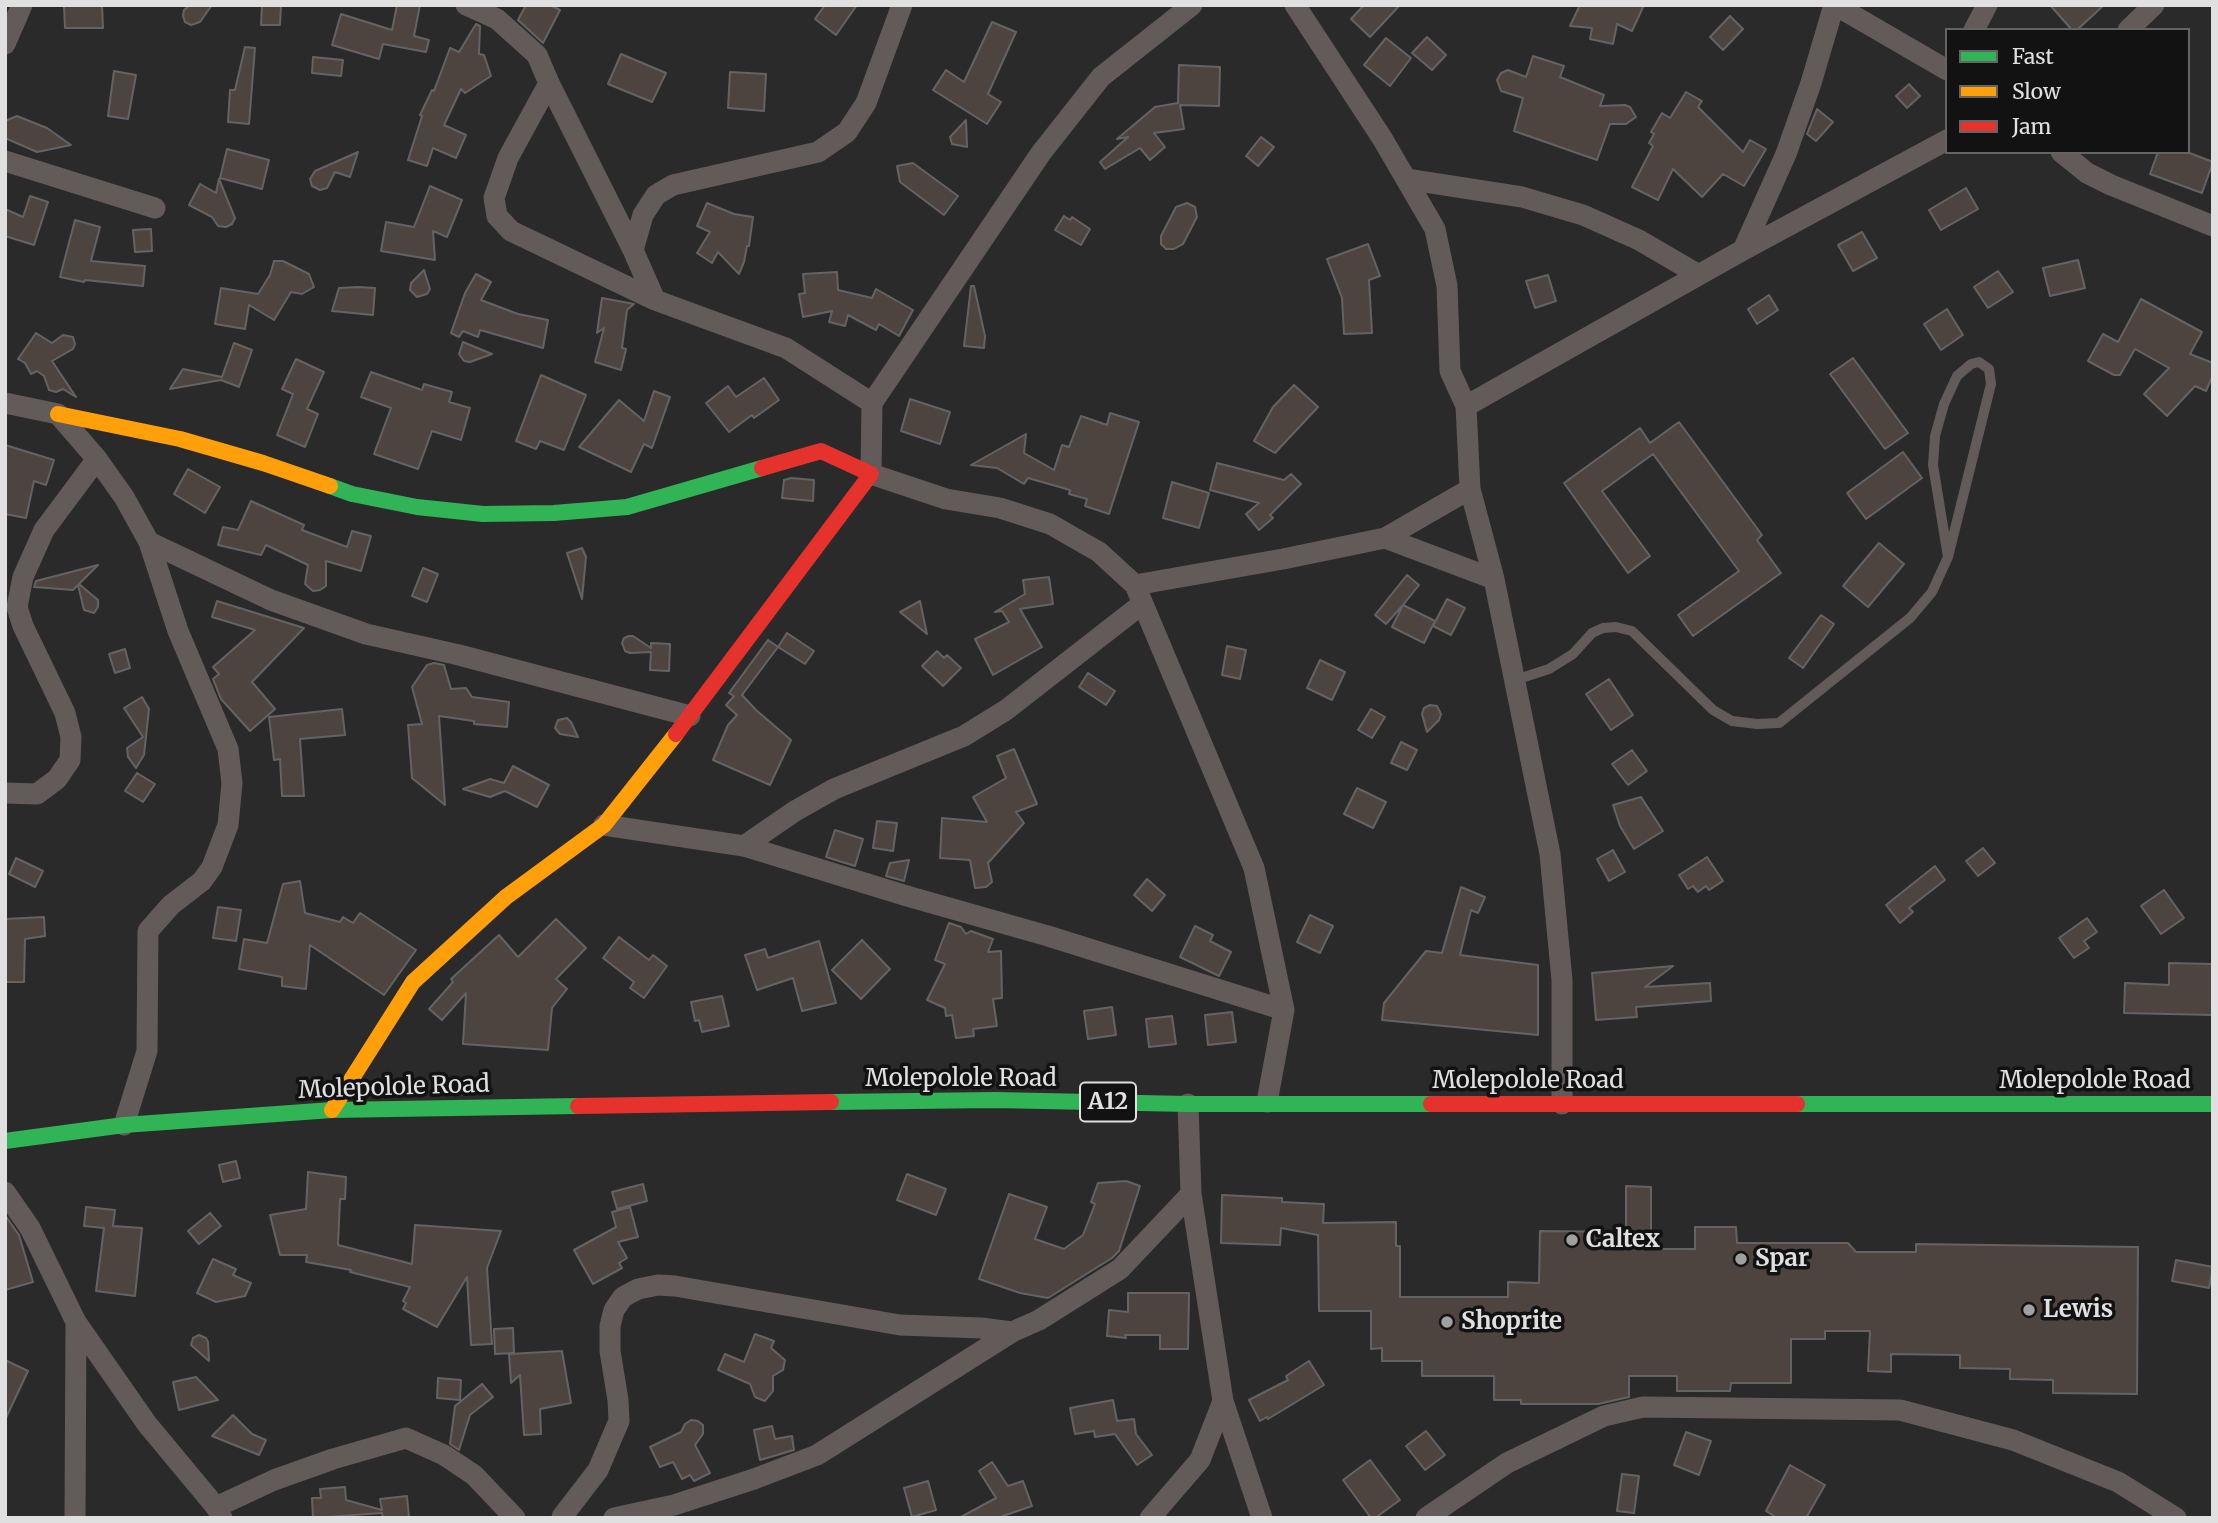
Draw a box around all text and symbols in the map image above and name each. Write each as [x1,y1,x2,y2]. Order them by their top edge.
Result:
legend [1945,28,2190,154]
text: Fast [2012,43,2054,70]
text: Slow [2012,78,2061,105]
text: Jam [2012,113,2051,140]
street label: Molepolole Road [865,1065,1057,1093]
street label: Molepolole Road [1432,1067,1624,1095]
street label: Molepolole Road [1999,1067,2191,1095]
street label: Molepolole Road [298,1070,490,1106]
road number: A12 [1080,1082,1136,1121]
place label: Caltex [1586,1226,1660,1254]
marker: Caltex [1564,1232,1580,1248]
place label: Spar [1755,1245,1809,1273]
marker: Spar [1733,1251,1749,1267]
place label: Lewis [2043,1296,2113,1324]
marker: Lewis [2021,1302,2037,1318]
place label: Shoprite [1461,1308,1562,1336]
marker: Shoprite [1439,1314,1455,1330]

